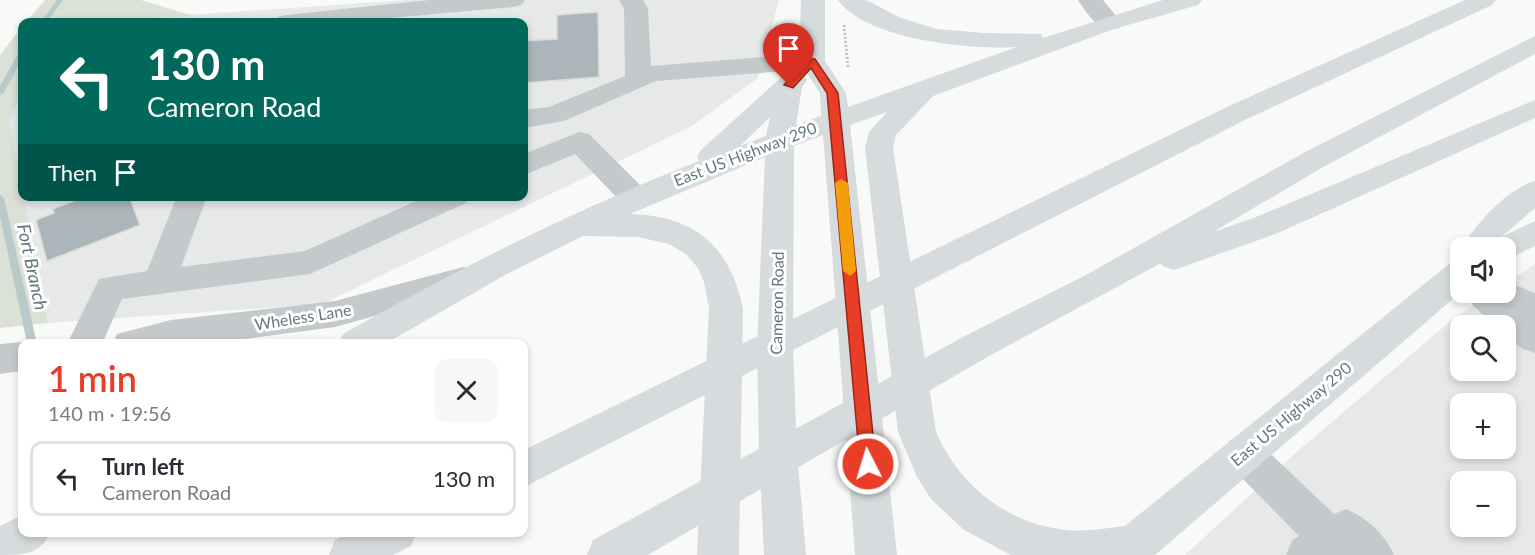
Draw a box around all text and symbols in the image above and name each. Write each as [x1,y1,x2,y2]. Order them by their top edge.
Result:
pin [763,23,814,85]
icon: arrive [772,32,805,65]
text: 130 m [147,39,265,89]
icon: left [48,42,126,120]
text: Cameron Road [147,90,321,123]
street label: East US Highway 290 [671,118,819,190]
icon: arrive [109,156,142,189]
text: Then [48,159,97,186]
water label: Fort Branch [13,222,53,312]
map controls [1450,237,1516,537]
button: sound [1450,237,1516,303]
street label: Cameron Road [766,251,787,355]
street label: Wheless Lane [253,299,353,334]
button: search [1450,315,1516,381]
text: 1 min [48,356,137,400]
street label: East US Highway 290 [1227,358,1355,470]
button: close [435,359,498,422]
button: + [1450,393,1516,459]
text: 140 m · 19:56 [48,401,171,425]
position arrow [836,432,900,496]
text: Turn left [102,453,184,480]
icon: left [51,462,84,495]
text: 130 m [433,465,495,492]
button: − [1450,471,1516,537]
text: Cameron Road [102,480,231,504]

